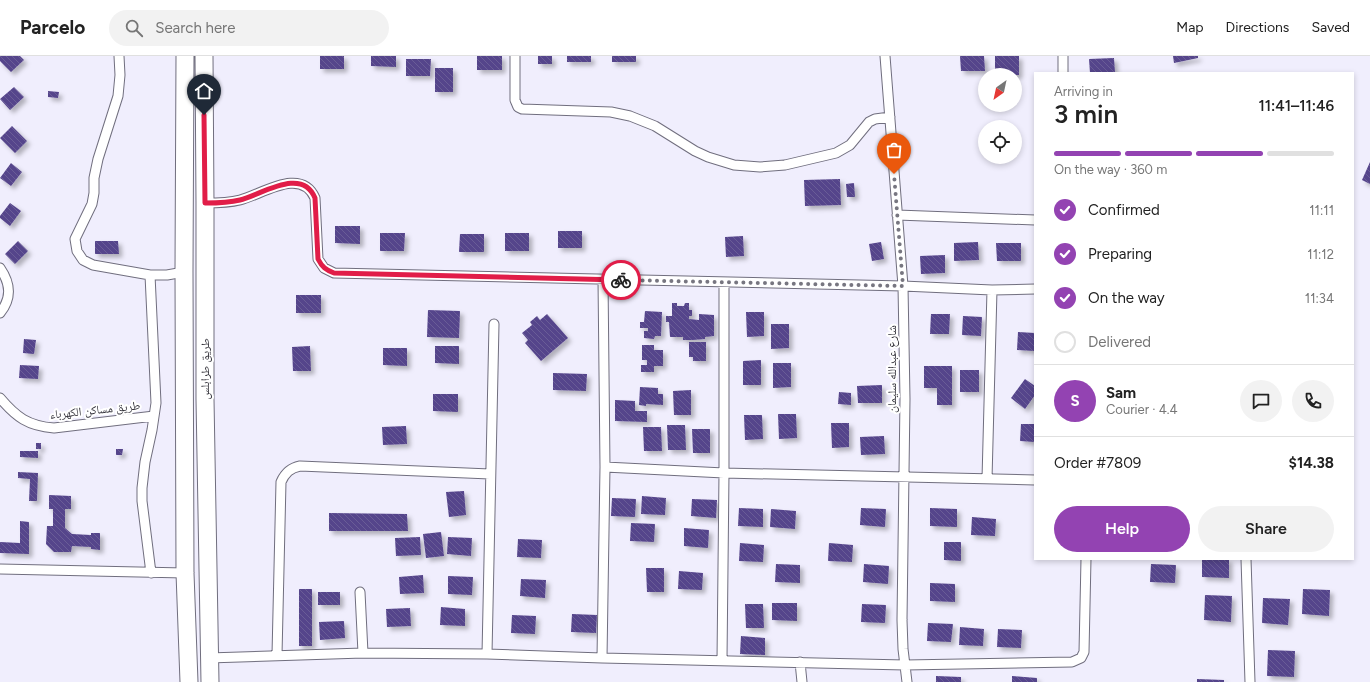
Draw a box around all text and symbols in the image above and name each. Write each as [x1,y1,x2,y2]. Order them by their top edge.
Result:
search box [109,10,389,46]
text: Parcelo [20,16,85,39]
icon: search [123,17,145,39]
text: Search here [155,19,235,37]
text: Map [1176,19,1204,36]
text: Directions [1226,19,1289,36]
text: Saved [1311,19,1350,36]
north arrow [978,68,1022,112]
map controls [978,68,1022,164]
pin [187,74,221,115]
icon: home [193,80,215,102]
text: Arriving in [1054,84,1113,99]
text: 11:41–11:46 [1258,97,1334,115]
text: 3 min [1054,98,1118,130]
button: locate [978,120,1022,164]
pin [877,133,911,174]
icon: bag [883,139,905,161]
text: On the way · 360 m [1054,162,1167,177]
icon: check [1054,199,1076,221]
text: Confirmed [1088,201,1160,219]
text: 11:11 [1309,203,1334,218]
icon: check [1054,243,1076,265]
text: Preparing [1088,245,1152,263]
text: 11:12 [1307,247,1334,262]
courier [601,260,641,300]
icon: bike [610,269,632,291]
icon: check [1054,287,1076,309]
text: On the way [1088,289,1165,307]
text: 11:34 [1305,291,1334,306]
street label: شارع عبدالله سليمان [885,325,900,413]
text: Delivered [1088,333,1151,351]
street label: طريق طرابلس [198,338,212,400]
button: chat [1240,380,1282,422]
button: phone [1292,380,1334,422]
text: Sam [1106,384,1136,402]
text: S [1070,392,1080,410]
street label: طريق مساكن الكهرباء [49,398,141,422]
text: Courier · 4.4 [1106,402,1178,417]
text: Order #7809 [1054,454,1141,472]
text: $14.38 [1289,454,1334,472]
button: Help [1054,506,1190,552]
button: Share [1198,506,1334,552]

